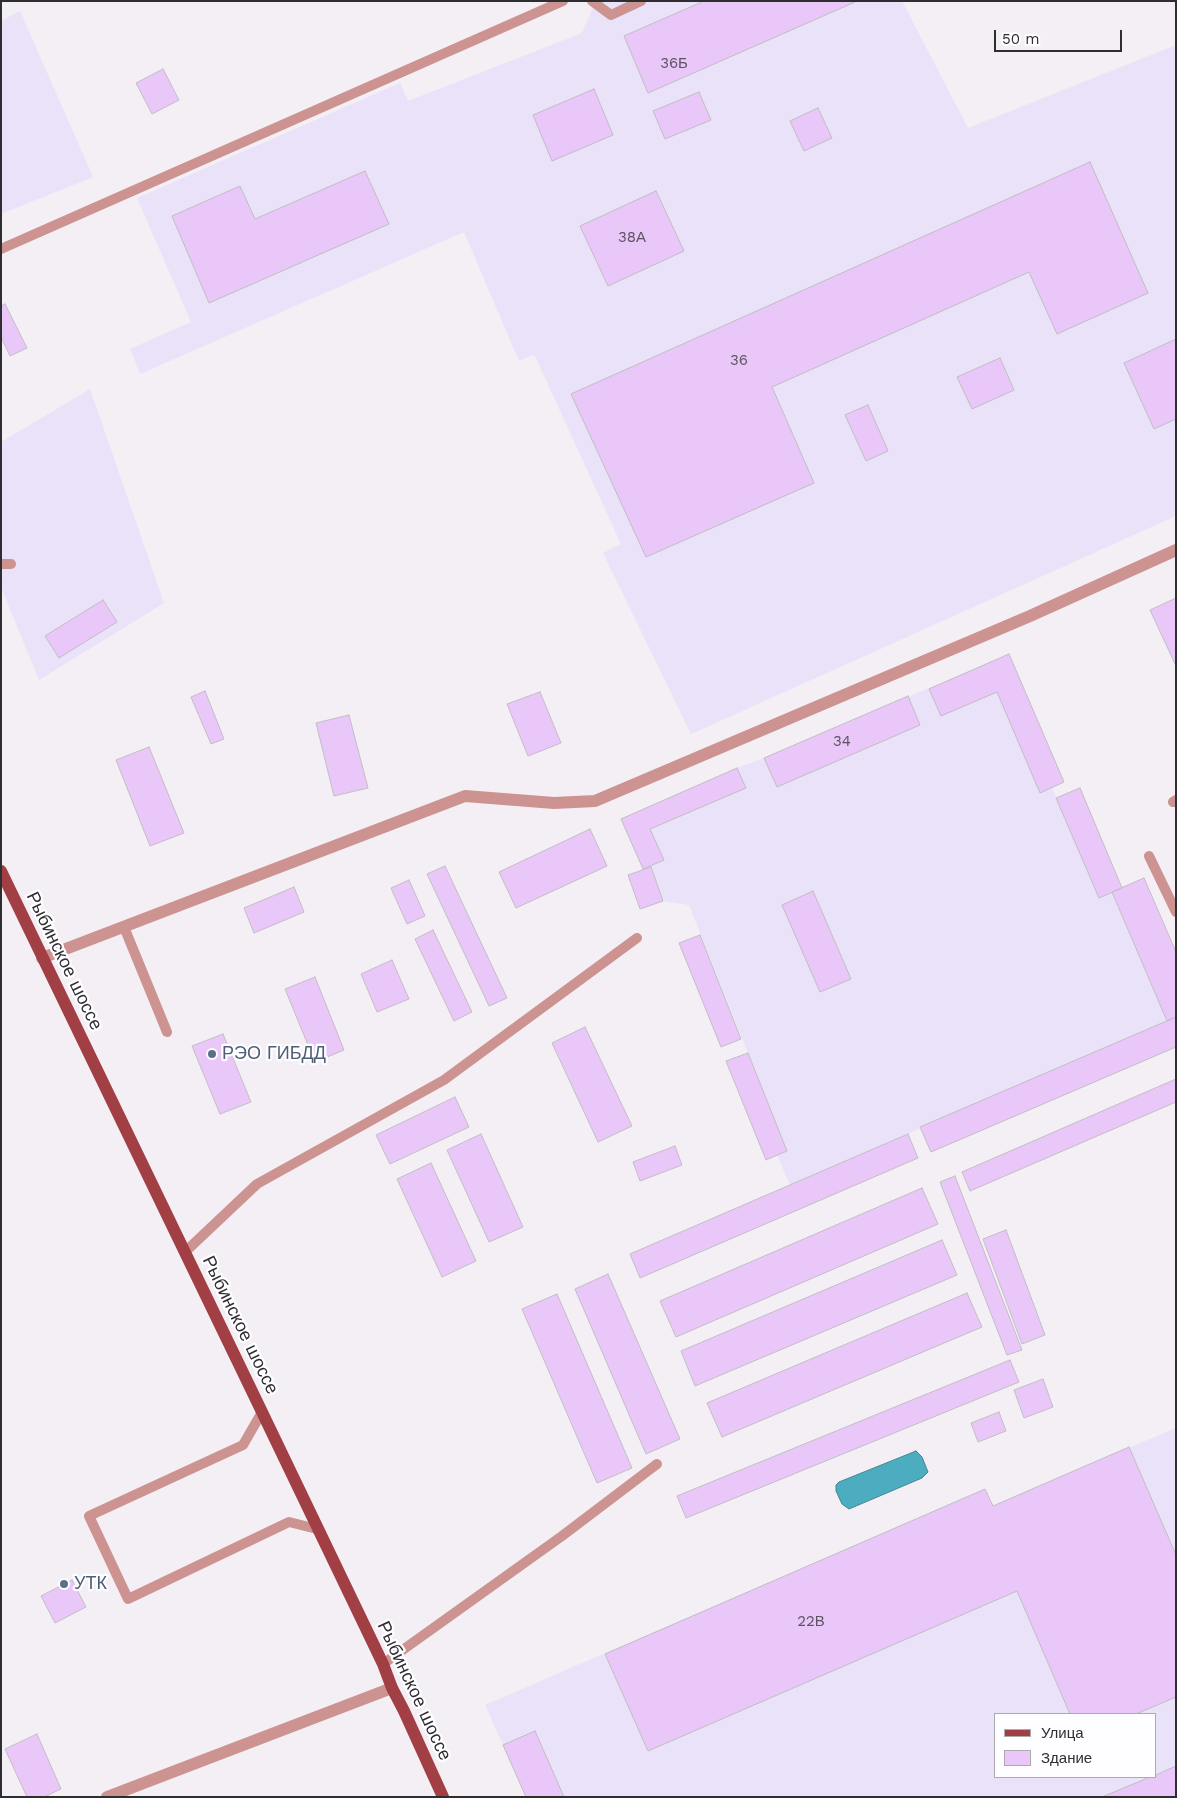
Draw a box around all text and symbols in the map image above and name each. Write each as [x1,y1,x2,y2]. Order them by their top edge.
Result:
scale bar [997,20,1124,52]
text: 50 m [1002,30,1039,48]
house number: 36Б [660,55,688,73]
house number: 38А [618,229,646,247]
house number: 36 [730,352,748,370]
house number: 34 [833,733,851,751]
street label: Рыбинское шоссе [21,888,107,1034]
place label: РЭО ГИБДД [222,1043,326,1065]
marker: РЭО ГИБДД [206,1048,218,1060]
street label: Рыбинское шоссе [197,1252,283,1398]
place label: УТК [74,1573,107,1595]
marker: УТК [58,1578,70,1590]
house number: 22В [797,1613,825,1631]
street label: Рыбинское шоссе [372,1618,456,1764]
legend [994,1713,1157,1778]
text: Улица [1041,1724,1084,1742]
text: Здание [1041,1749,1092,1767]

